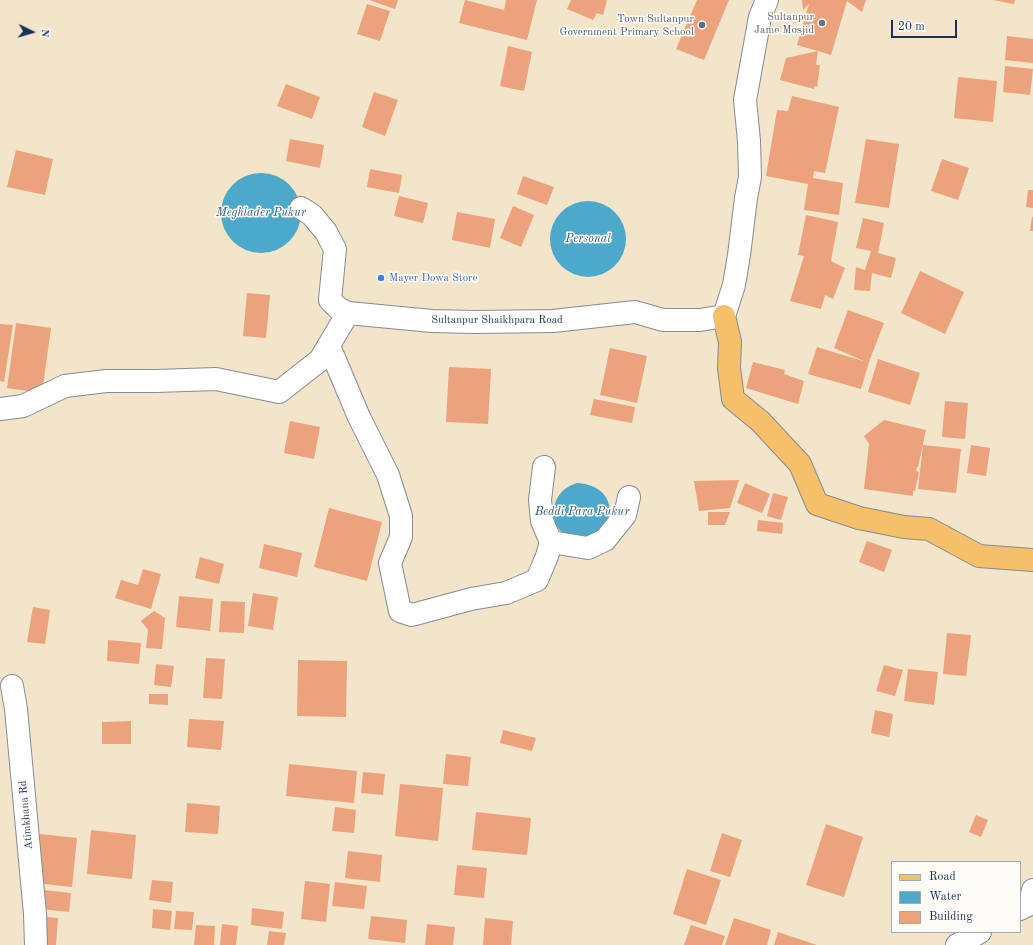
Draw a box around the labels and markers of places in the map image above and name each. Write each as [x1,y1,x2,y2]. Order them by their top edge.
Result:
place label: Sultanpur Jame Mosjid [754,10,814,36]
place label: Town Sultanpur Government Primary School [560,12,694,38]
marker: Sultanpur Jame Mosjid [817,18,827,28]
marker: Town Sultanpur Government Primary School [697,20,707,30]
place label: Mayer Dowa Store [389,271,478,285]
marker: Mayer Dowa Store [376,273,386,283]

